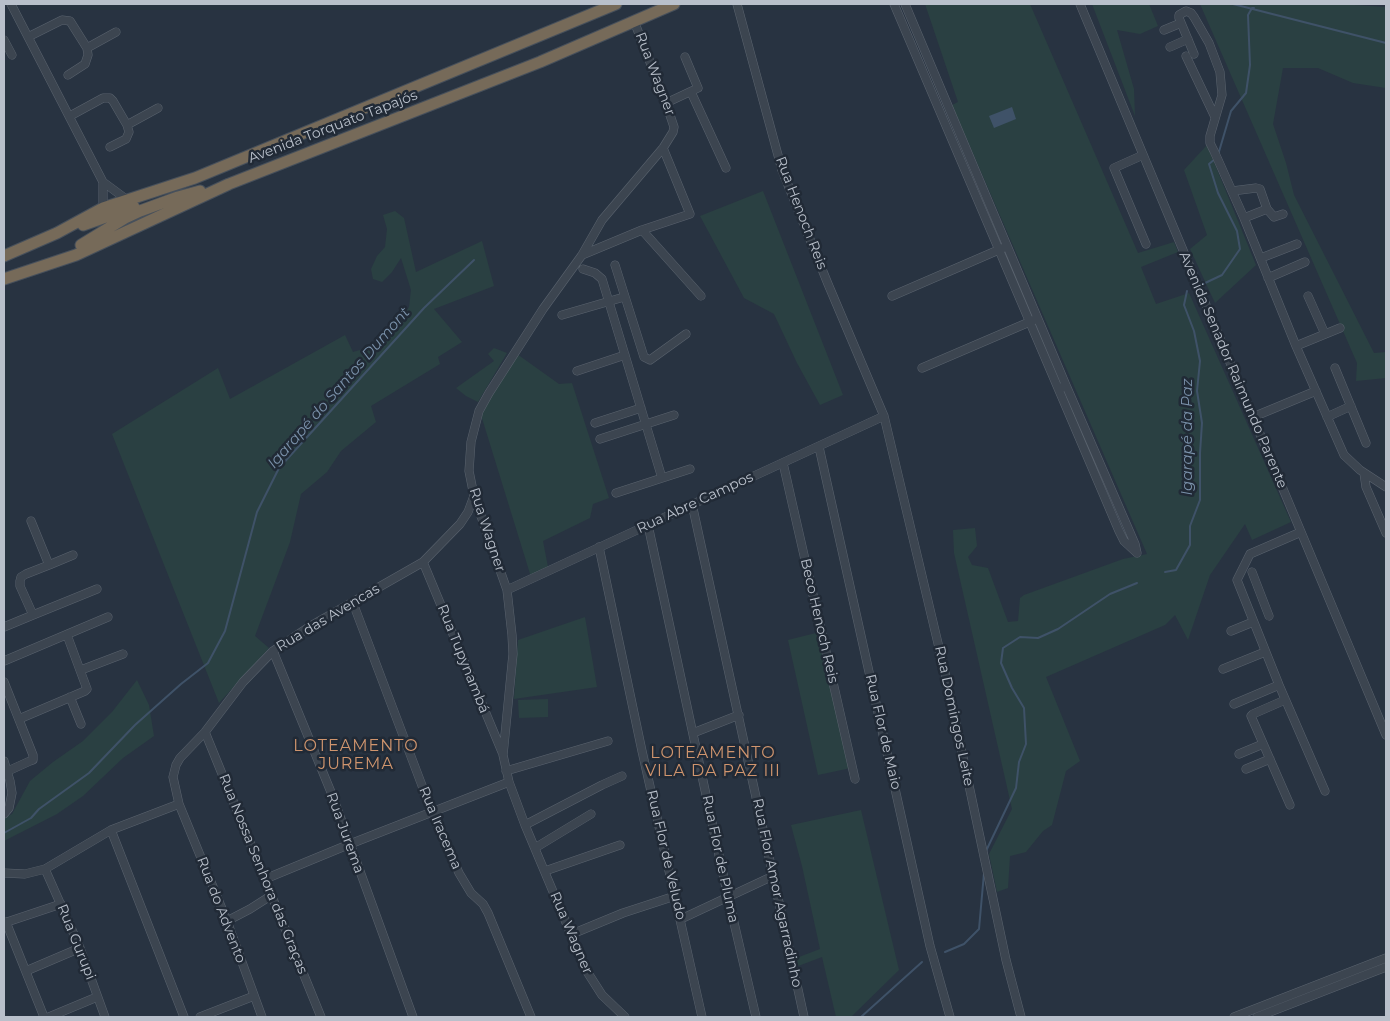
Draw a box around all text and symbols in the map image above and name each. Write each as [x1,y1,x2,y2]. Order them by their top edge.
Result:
street label: Rua Wagner [631,30,679,118]
street label: Avenida Torquato Tapajós [246,87,420,167]
street label: Rua Henoch Reis [772,154,830,272]
street label: Avenida Senador Raimundo Parente [1175,249,1291,491]
water label: Igarapé do Santos Dumont [264,304,414,472]
water label: Igarapé da Paz [1179,379,1197,495]
street label: Rua Abre Campos [634,469,756,537]
street label: Rua Wagner [465,486,509,574]
street label: Beco Henoch Reis [796,557,842,685]
street label: Rua das Avencas [273,581,383,655]
street label: Rua Tupynambá [434,602,492,716]
street label: Rua Domingos Leite [931,644,977,788]
street label: Rua Flor de Maio [862,673,904,791]
district label: LOTEAMENTO JUREMA [292,736,420,774]
district label: LOTEAMENTO VILA DA PAZ III [643,743,783,781]
street label: Rua Nossa Senhora das Graças [215,772,311,976]
street label: Rua Iracema [415,784,465,872]
street label: Rua Flor de Veludo [643,788,689,922]
street label: Rua Jurema [323,790,367,876]
street label: Rua Flor de Pluma [698,794,742,924]
street label: Rua Flor Amor Agarradinho [749,797,805,989]
street label: Rua do Advento [193,855,249,965]
street label: Rua Wagner [546,889,596,977]
street label: Rua Gurupi [53,902,99,982]

